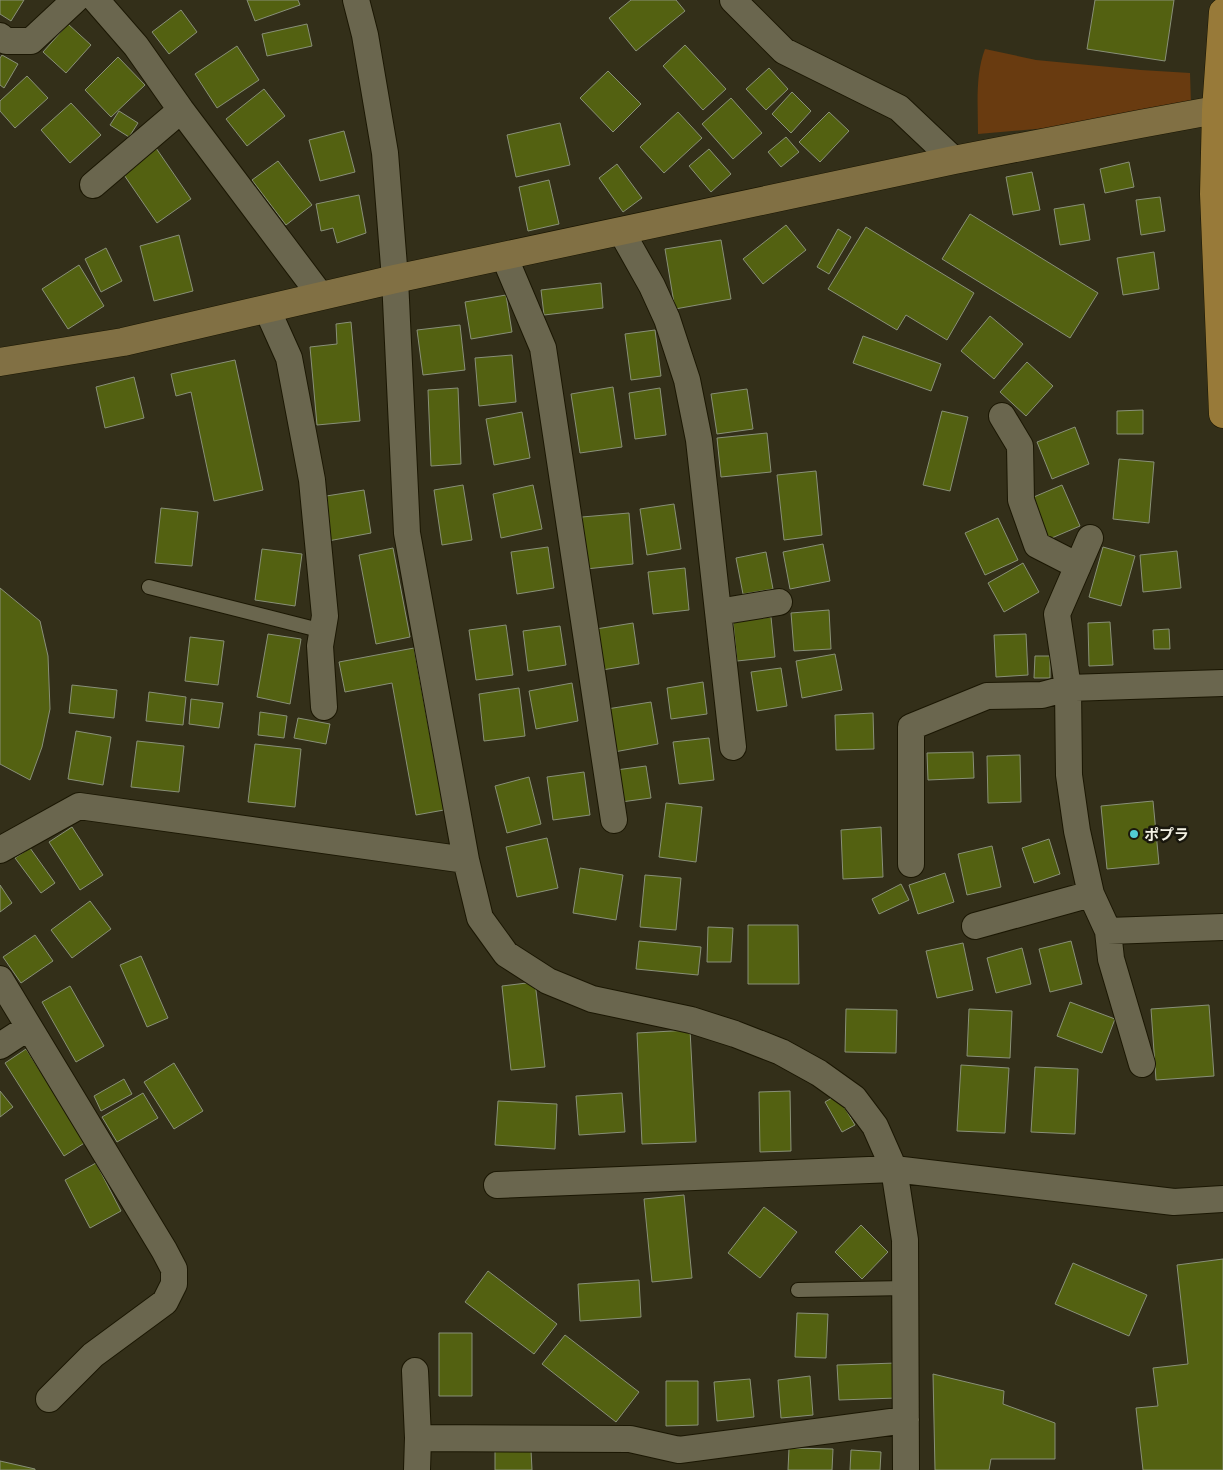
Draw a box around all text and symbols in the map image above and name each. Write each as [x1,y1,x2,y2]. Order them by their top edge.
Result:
place label: ポプラ [1144,825,1189,844]
marker: ポプラ [1128,828,1140,840]

